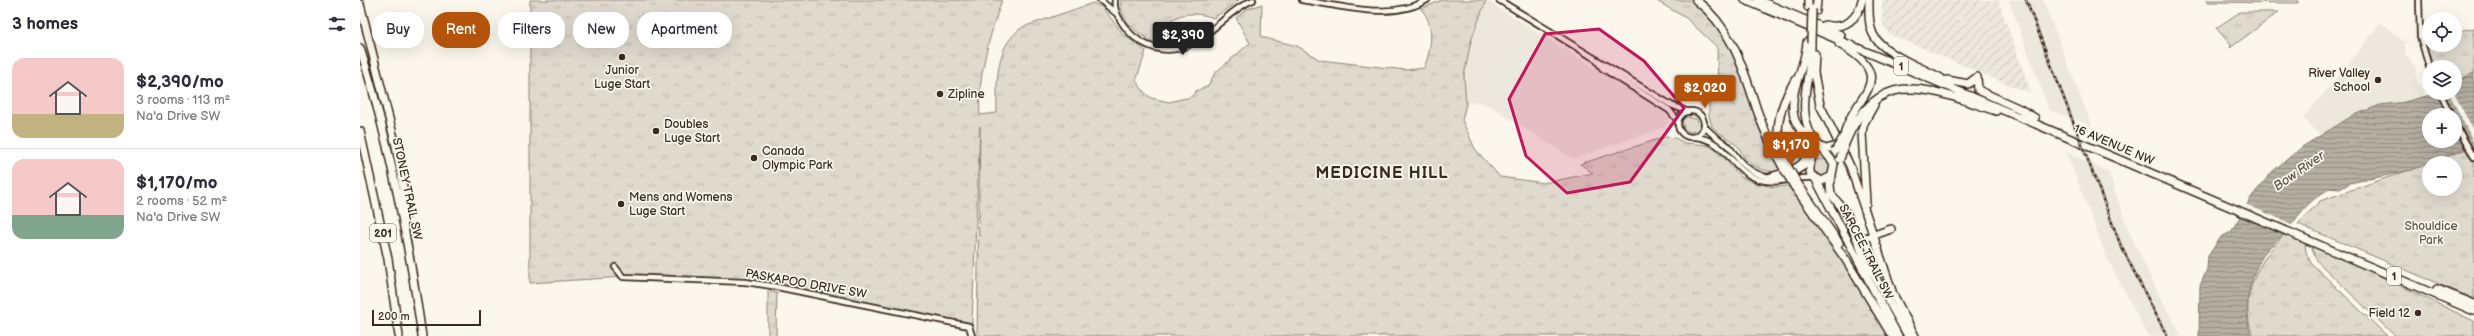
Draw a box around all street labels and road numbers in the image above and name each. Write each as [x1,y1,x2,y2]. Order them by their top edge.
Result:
road number: 1 [1894,57,1908,75]
street label: 16 AVENUE NW [2072,121,2157,169]
street label: STONEY TRAIL SW [389,136,425,242]
street label: SARCEE TRAIL SW [1835,202,1897,302]
road number: 201 [370,224,396,242]
street label: PASKAPOO DRIVE SW [744,266,868,302]
road number: 1 [2387,267,2401,285]

